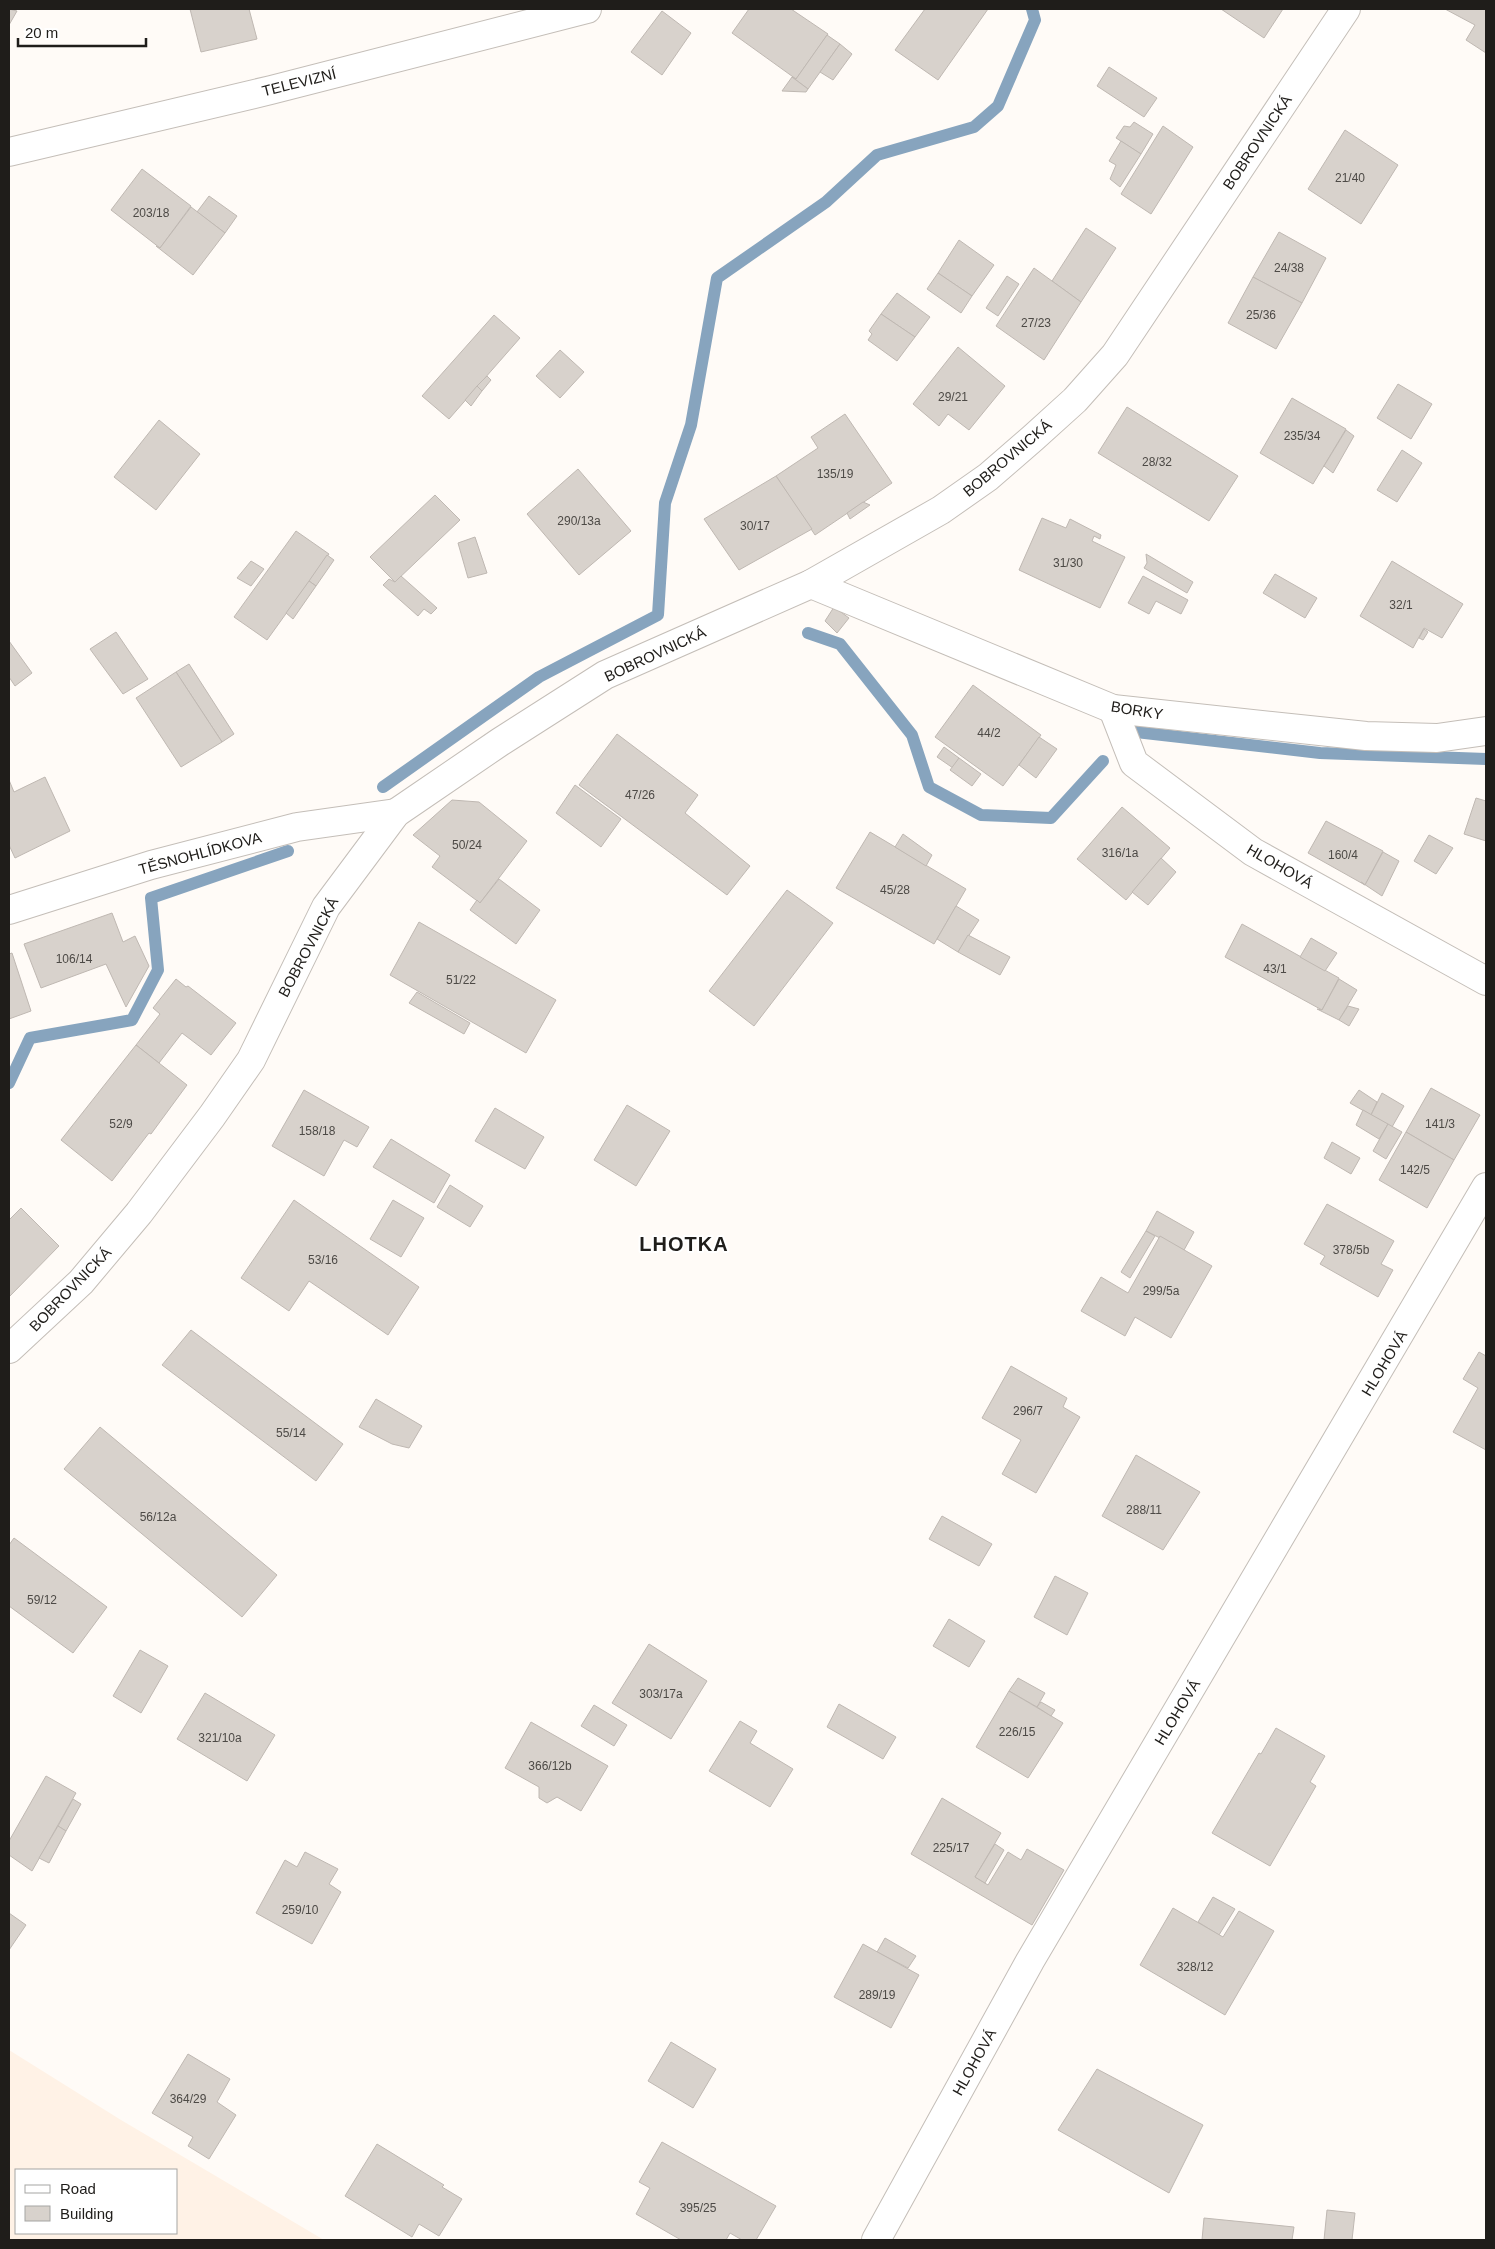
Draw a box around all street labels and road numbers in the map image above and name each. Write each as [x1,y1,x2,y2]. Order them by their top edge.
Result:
street label: TELEVIZNÍ [260,64,339,99]
street label: BOBROVNICKÁ [1219,92,1295,192]
street label: BOBROVNICKÁ [959,416,1055,500]
street label: BOBROVNICKÁ [602,623,708,685]
street label: BORKY [1110,697,1164,723]
street label: TĚSNOHLÍDKOVA [137,828,263,878]
street label: HLOHOVÁ [1244,840,1316,892]
street label: BOBROVNICKÁ [275,894,341,1000]
street label: BOBROVNICKÁ [26,1244,114,1334]
street label: HLOHOVÁ [1358,1327,1410,1399]
street label: HLOHOVÁ [1151,1676,1203,1748]
street label: HLOHOVÁ [949,2026,999,2098]

